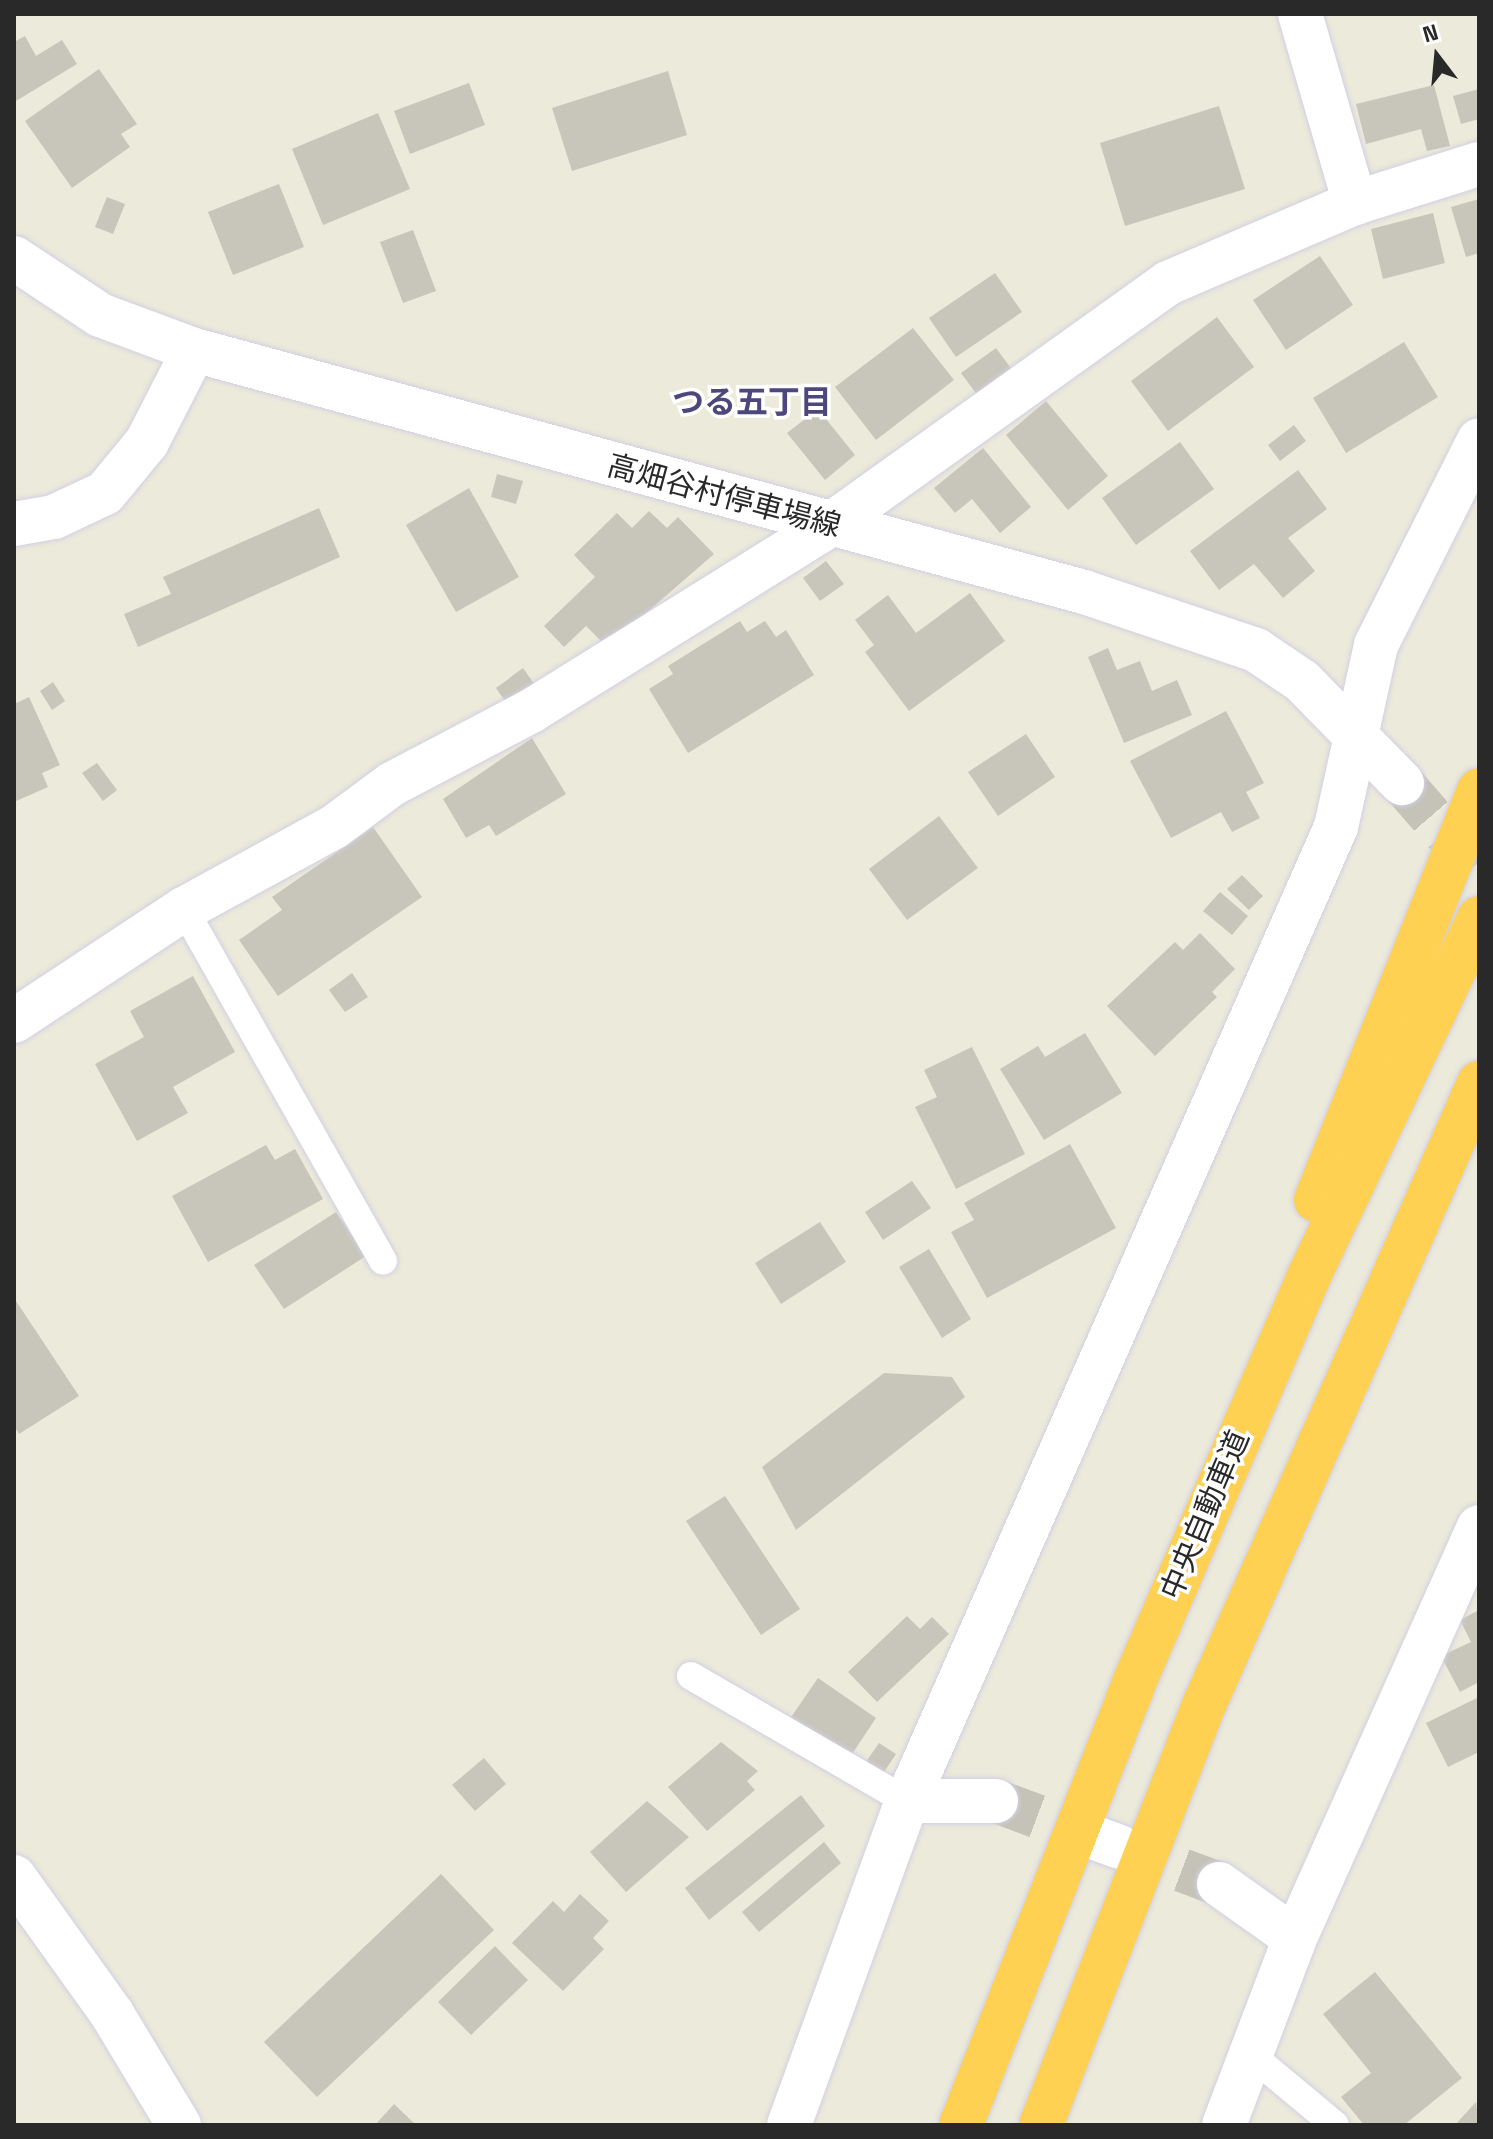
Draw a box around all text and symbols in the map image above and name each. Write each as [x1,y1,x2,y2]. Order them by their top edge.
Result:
north arrow [1397,16,1477,96]
text: N [1419,17,1441,48]
district label: つる五丁目 [672,383,832,421]
street label: 高畑谷村停車場線 [603,448,845,544]
street label: 中央自動車道 [1153,1425,1257,1605]

